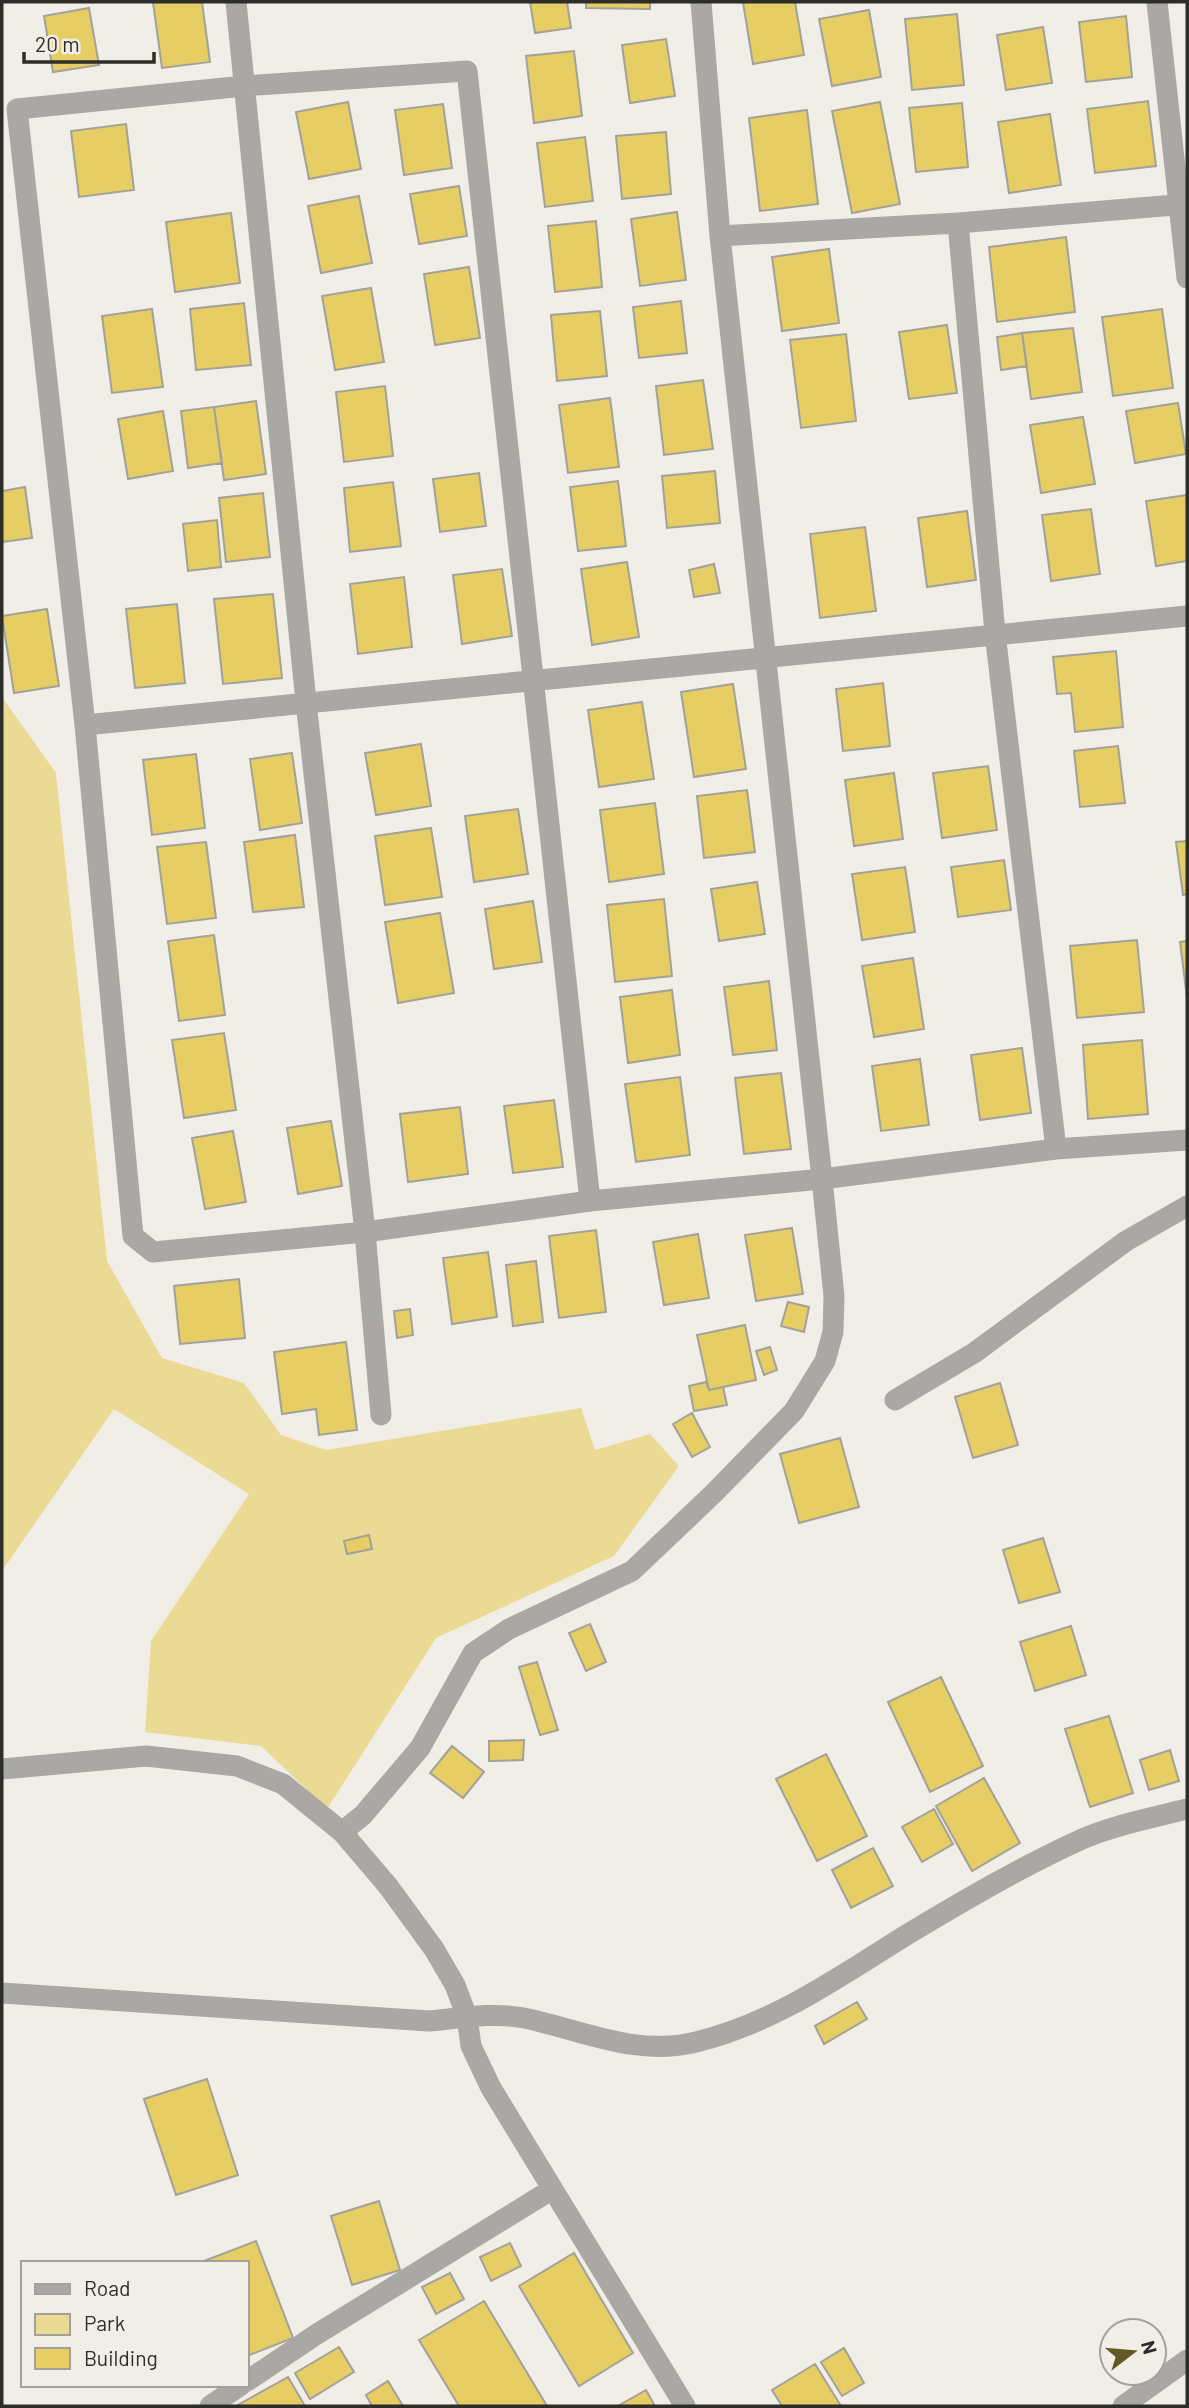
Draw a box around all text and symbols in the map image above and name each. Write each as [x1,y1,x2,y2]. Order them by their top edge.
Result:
scale bar [24,21,154,65]
text: 20 m [35,31,80,56]
legend [21,2261,248,2387]
text: Road [84,2275,130,2300]
text: Park [84,2310,125,2335]
north arrow [1098,2317,1168,2387]
text: N [1137,2338,1163,2356]
text: Building [84,2345,158,2370]

